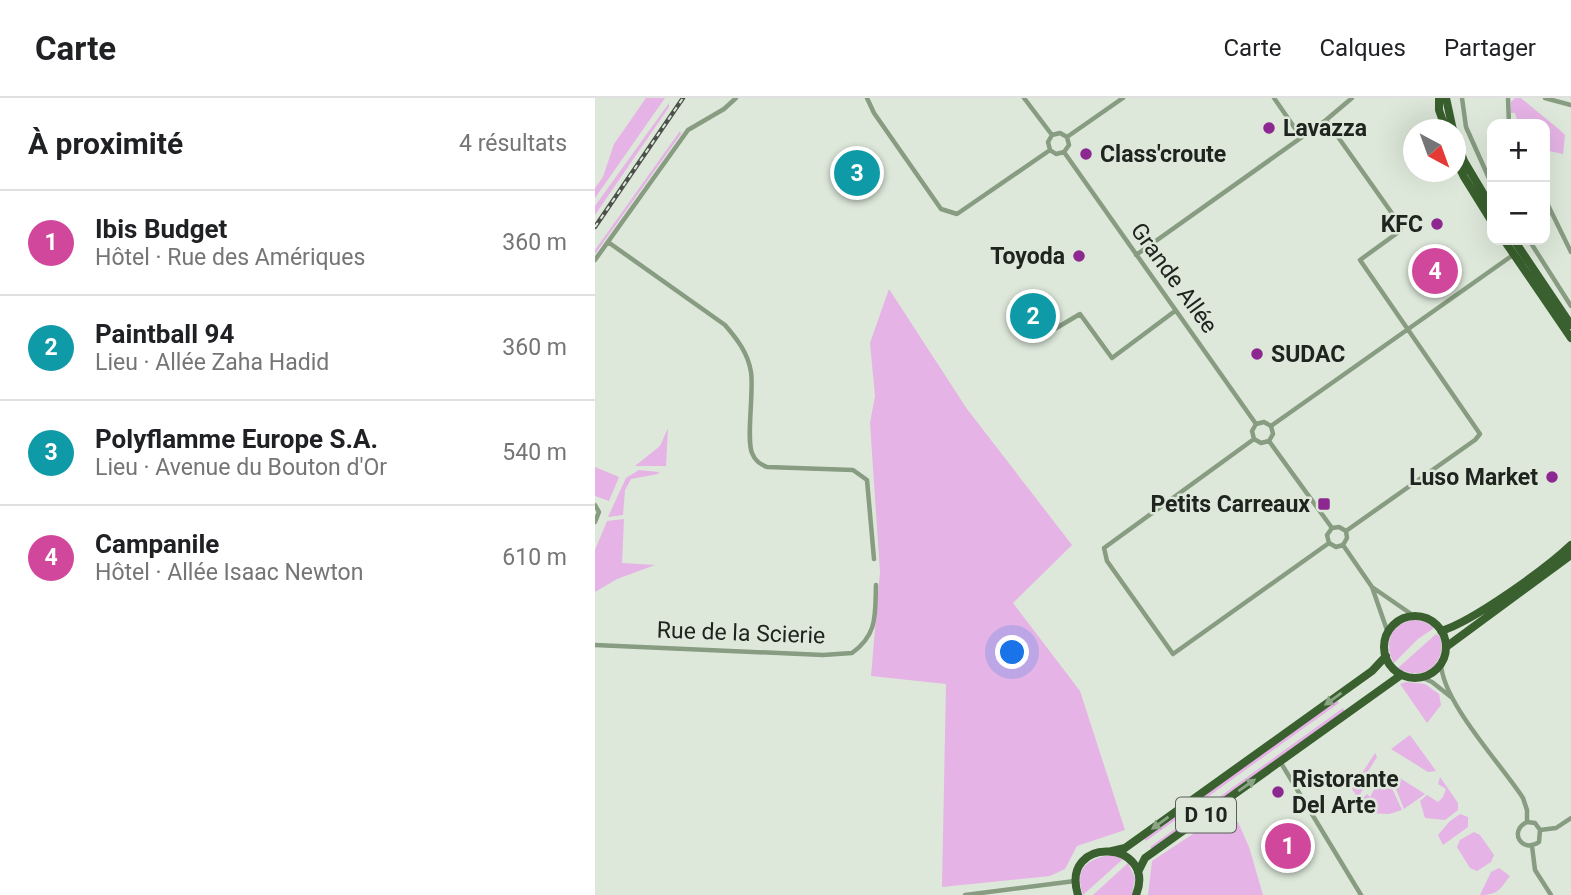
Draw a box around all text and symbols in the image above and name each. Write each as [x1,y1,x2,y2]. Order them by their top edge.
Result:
text: Carte [35,29,116,68]
text: Carte [1223,34,1281,62]
text: Calques [1319,34,1406,62]
text: Partager [1444,34,1536,62]
place label: Lavazza [1283,115,1367,142]
north arrow [1403,119,1466,182]
map controls [1487,119,1550,245]
button: + [1487,119,1550,182]
marker: Lavazza [1261,120,1277,136]
text: À proximité [28,126,183,161]
text: 4 résultats [459,130,567,157]
place label: Class'croute [1100,141,1226,168]
marker: Class'croute [1078,146,1094,162]
pin: 3 [834,147,880,199]
button: − [1487,182,1550,245]
place label: KFC [1381,211,1423,238]
text: Ibis Budget [95,214,227,244]
marker: KFC [1429,216,1445,232]
street label: Grande Allée [1125,218,1223,338]
text: 1 [44,229,58,256]
text: 360 m [502,229,567,256]
place label: Toyoda [990,243,1065,270]
text: Hôtel · Rue des Amériques [95,244,365,271]
pin: 4 [1412,245,1458,297]
marker: Toyoda [1071,248,1087,264]
pin: 2 [1010,290,1056,342]
text: Paintball 94 [95,319,234,349]
text: 2 [44,334,58,361]
text: 360 m [502,334,567,361]
place label: SUDAC [1271,341,1345,368]
marker: SUDAC [1249,346,1265,362]
text: Lieu · Allée Zaha Hadid [95,349,329,376]
text: Polyflamme Europe S.A. [95,424,378,454]
text: 3 [44,439,58,466]
text: 540 m [502,439,567,466]
text: Lieu · Avenue du Bouton d'Or [95,454,387,481]
place label: Luso Market [1409,464,1538,491]
marker: Luso Market [1544,469,1560,485]
place label: Petits Carreaux [1150,491,1310,518]
marker: Petits Carreaux [1316,496,1332,512]
text: Campanile [95,529,219,559]
text: 4 [44,544,58,571]
text: 610 m [502,544,567,571]
text: Hôtel · Allée Isaac Newton [95,559,363,586]
street label: Rue de la Scierie [656,617,826,649]
your location [995,635,1029,669]
one-way arrow [1324,692,1342,706]
place label: Ristorante Del Arte [1292,766,1399,819]
one-way arrow [1238,778,1256,792]
marker: Ristorante Del Arte [1270,784,1286,800]
road number: D 10 [1176,798,1236,832]
one-way arrow [1151,816,1169,830]
pin: 1 [1265,820,1311,872]

